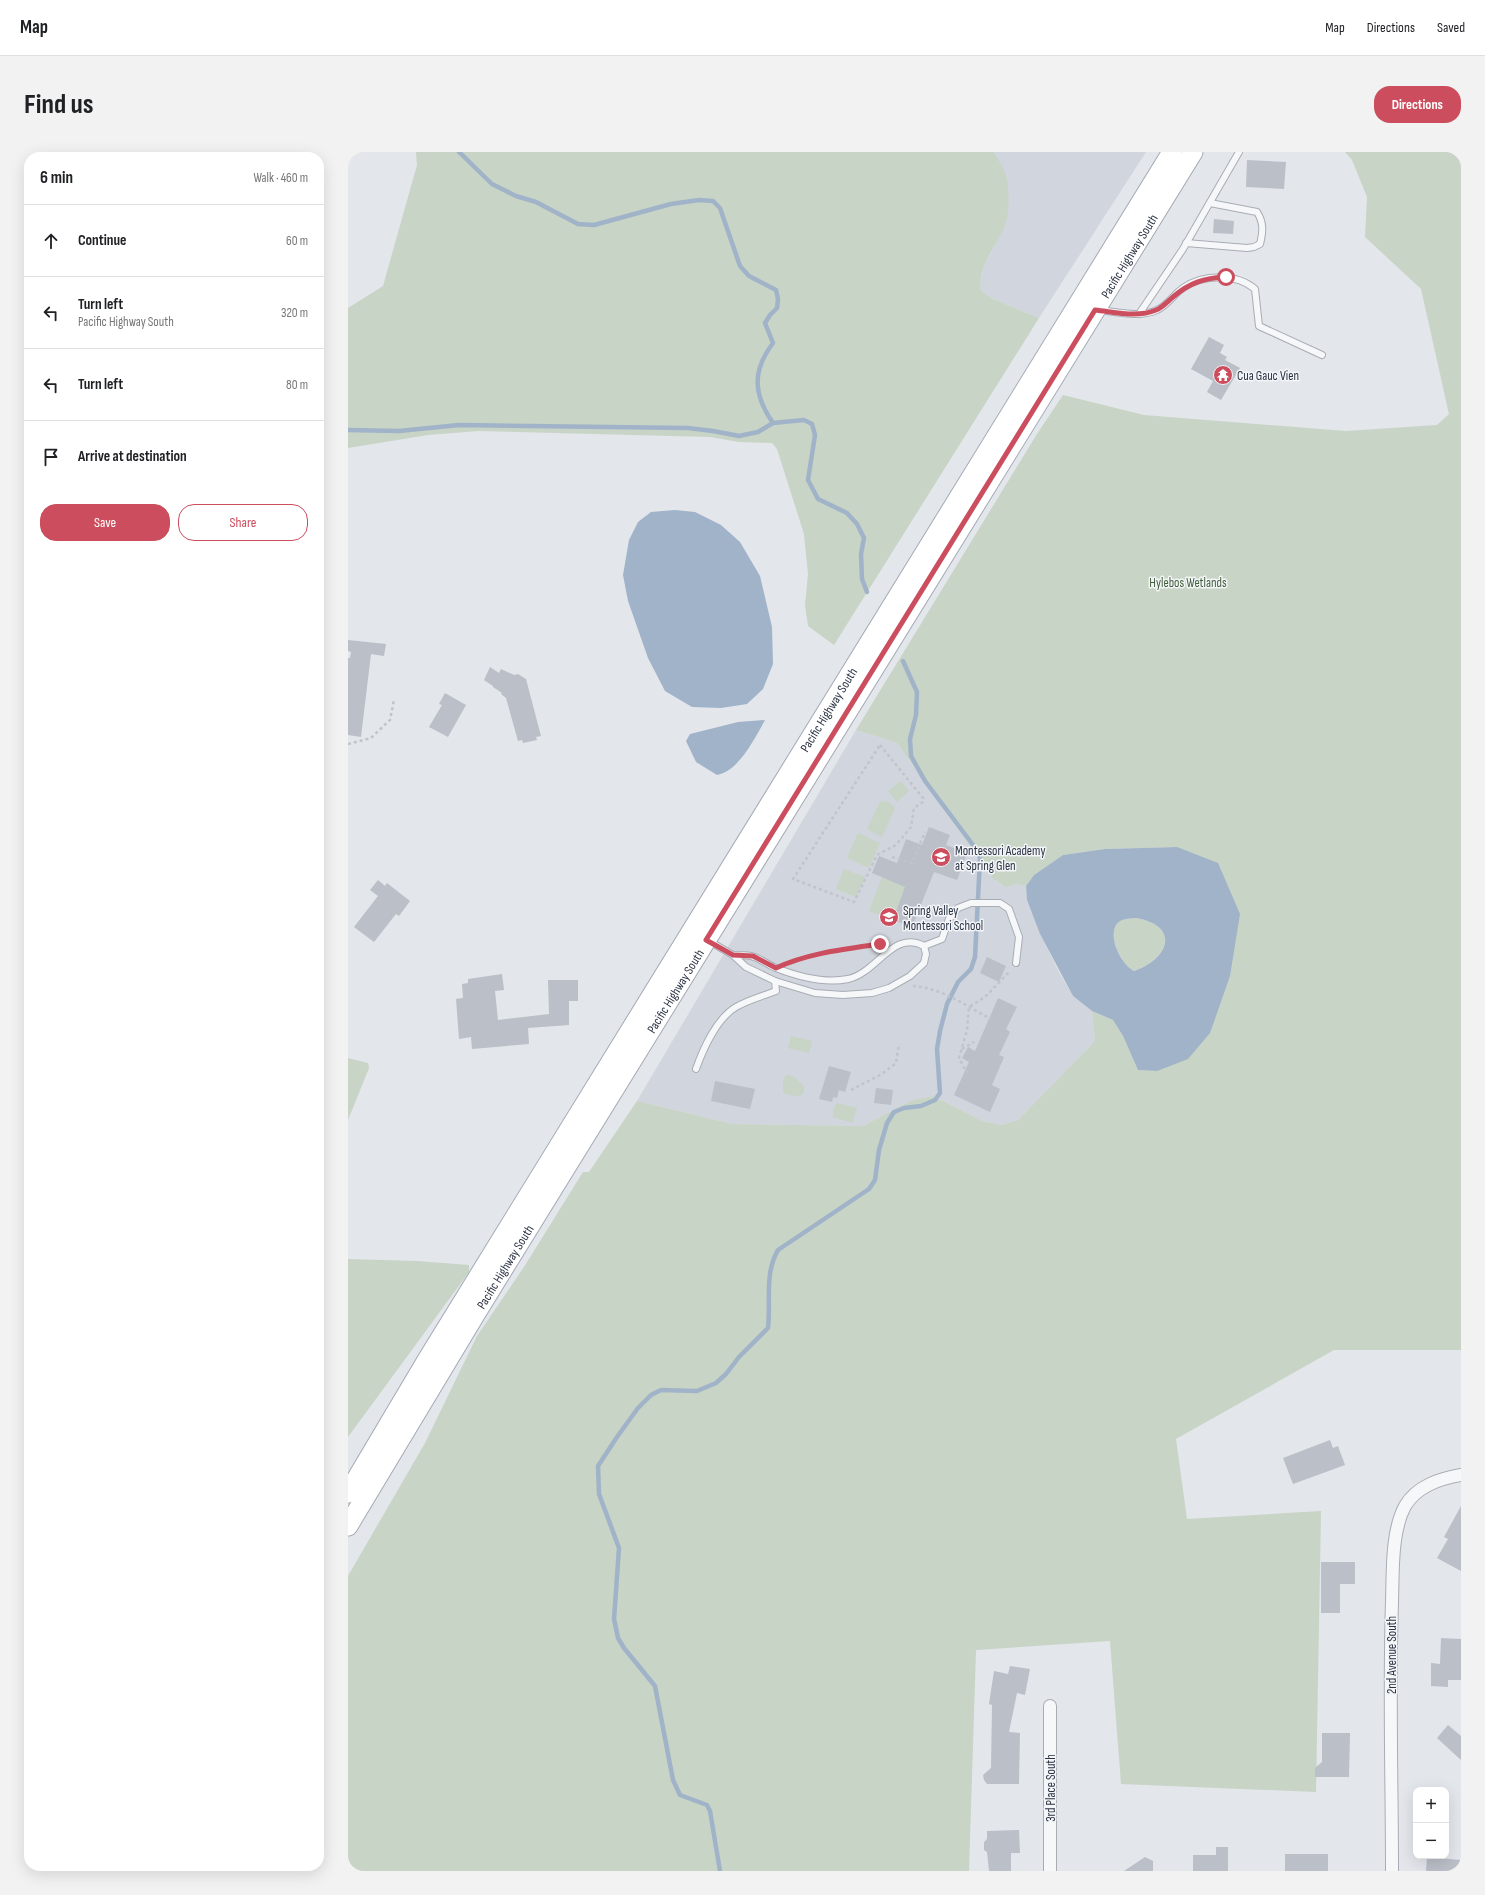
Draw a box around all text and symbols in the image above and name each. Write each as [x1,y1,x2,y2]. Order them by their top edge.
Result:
text: Map [20,16,48,39]
text: Map [1325,19,1345,36]
text: Directions [1367,19,1415,36]
text: Saved [1437,19,1465,36]
button: Directions [1374,86,1461,123]
text: Find us [24,88,93,121]
text: 6 min [40,168,73,188]
text: Walk · 460 m [253,170,308,186]
street label: Pacific Highway South [1098,211,1162,301]
icon: ahead [40,230,62,252]
text: Continue [78,231,127,250]
text: 60 m [286,233,308,249]
route start [1217,268,1235,286]
text: Turn left [78,295,123,314]
icon: left [40,302,62,324]
text: 320 m [281,305,308,321]
text: Pacific Highway South [78,314,174,330]
temple icon: Cua Gauc Vien [1212,364,1234,386]
place label: Cua Gauc Vien [1237,368,1299,384]
icon: left [40,374,62,396]
text: Turn left [78,375,123,394]
text: 80 m [286,377,308,393]
icon: arrive [40,446,62,468]
text: Arrive at destination [78,447,187,466]
button: Save [40,504,170,541]
button: Share [178,504,308,541]
park label: Hylebos Wetlands [1149,575,1227,591]
street label: Pacific Highway South [797,665,861,755]
place label: Montessori Academy at Spring Glen [955,843,1045,874]
school or university icon: Montessori Academy at Spring Glen [930,846,952,868]
place label: Spring Valley Montessori School [903,903,983,934]
school or university icon: Spring Valley Montessori School [878,906,900,928]
route end [871,935,889,953]
street label: Pacific Highway South [644,947,708,1036]
street label: Pacific Highway South [473,1222,537,1312]
street label: 2nd Avenue South [1384,1616,1400,1694]
street label: 3rd Place South [1043,1754,1059,1822]
map controls [1413,1787,1449,1859]
button: + [1413,1787,1449,1823]
button: − [1413,1823,1449,1859]

